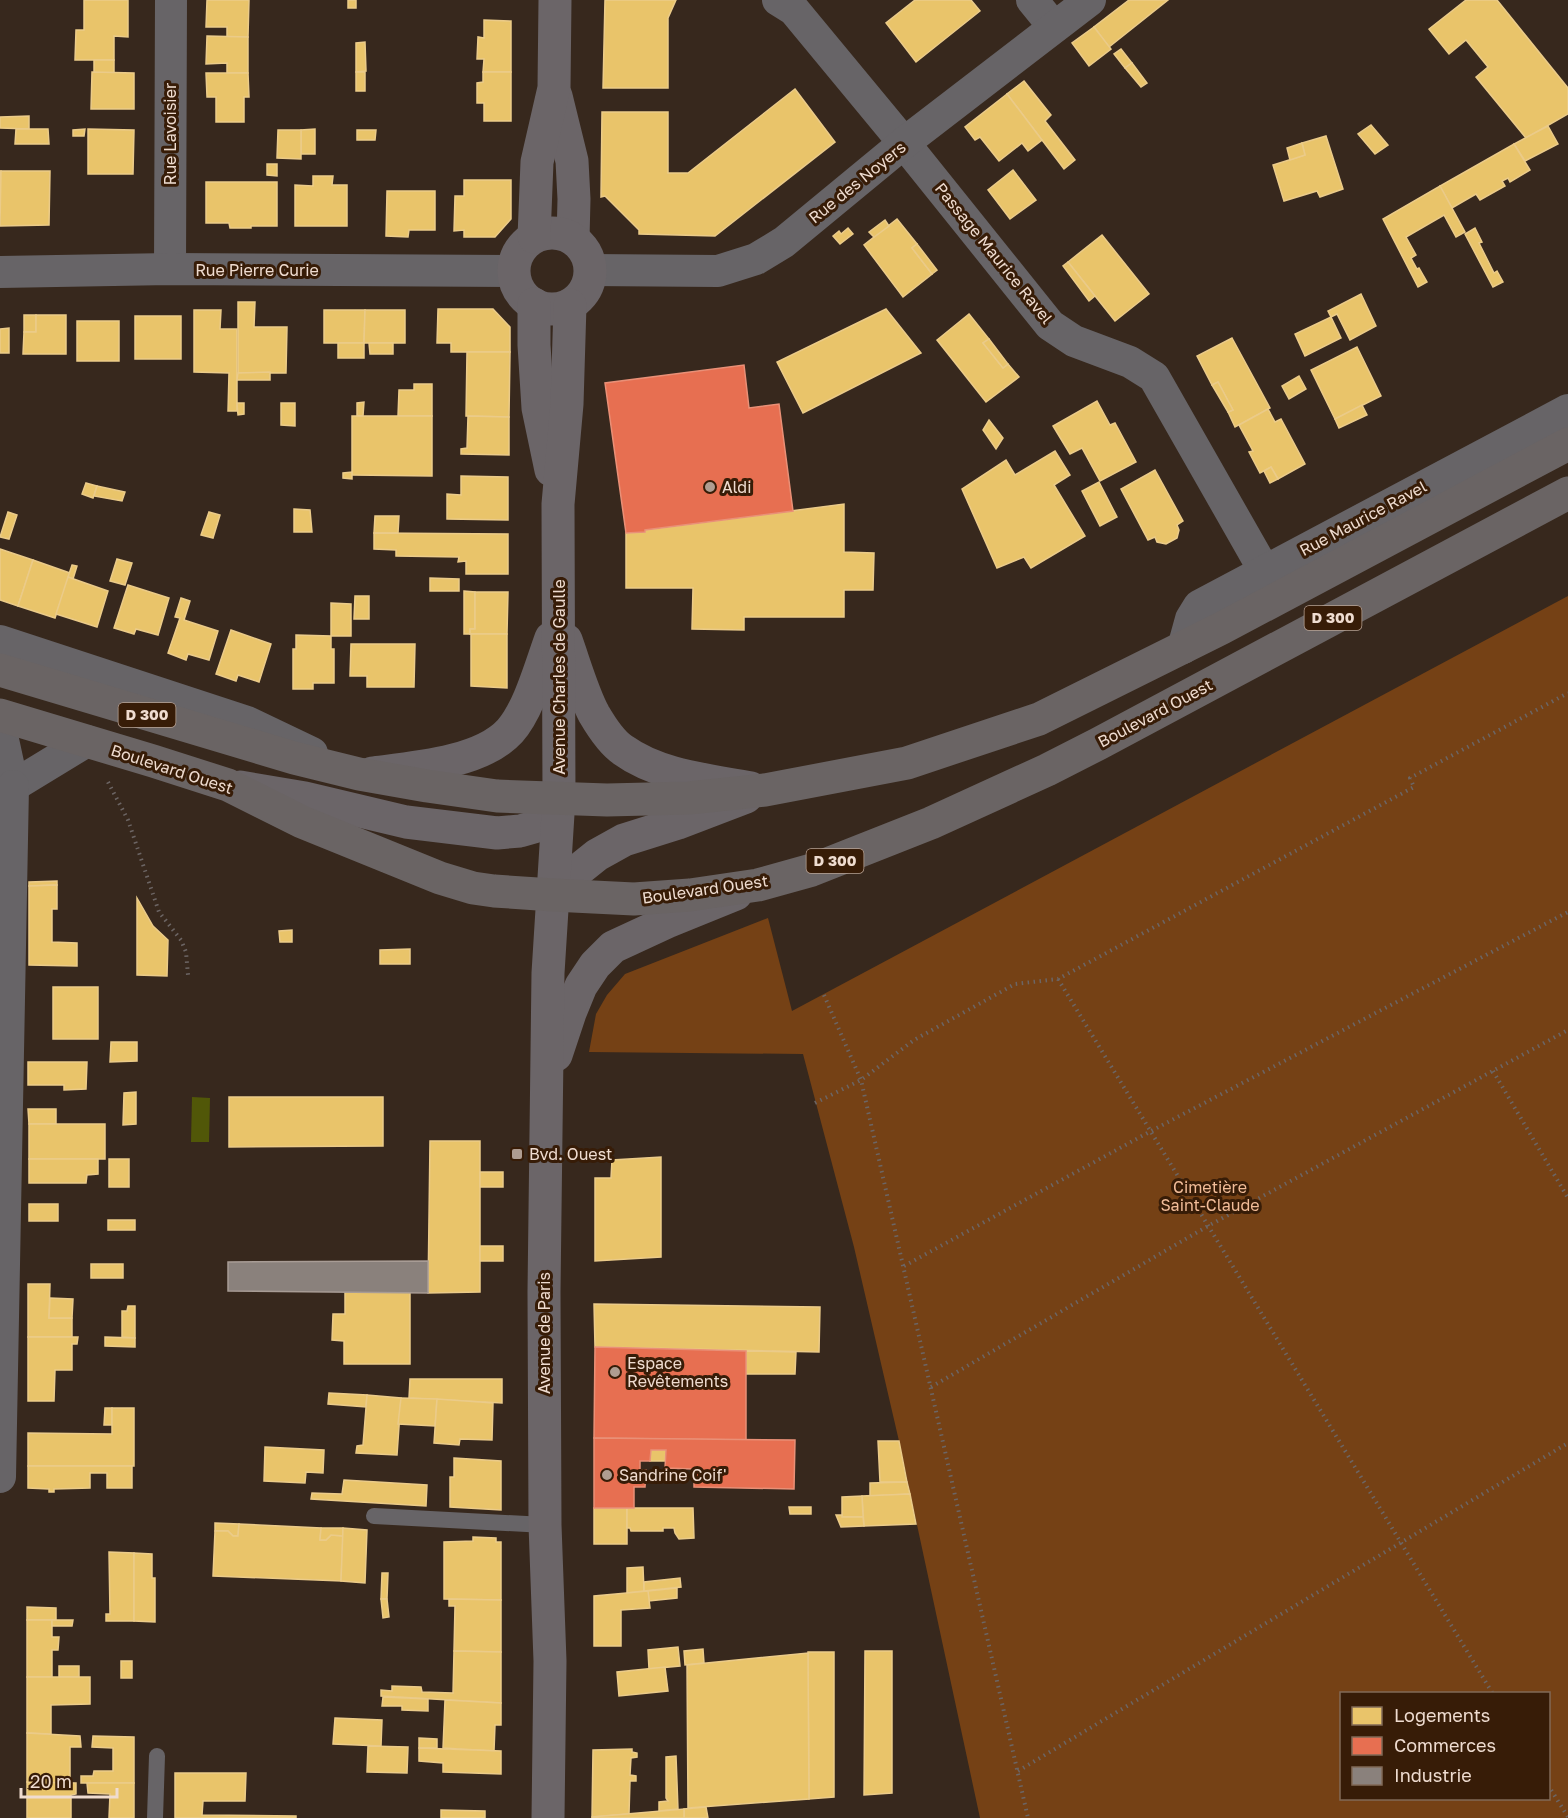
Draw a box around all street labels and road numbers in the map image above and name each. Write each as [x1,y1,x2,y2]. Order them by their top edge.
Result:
street label: Rue Lavoisier [160,83,180,185]
street label: Rue des Noyers [804,137,910,227]
street label: Passage Maurice Ravel [931,178,1057,328]
street label: Rue Pierre Curie [195,260,319,280]
street label: Rue Maurice Ravel [1296,476,1430,560]
street label: Avenue Charles de Gaulle [549,579,569,775]
road number: D 300 [1304,606,1362,630]
street label: Boulevard Ouest [1094,674,1216,752]
road number: D 300 [118,703,176,727]
street label: Boulevard Ouest [108,740,236,798]
road number: D 300 [806,849,864,873]
street label: Boulevard Ouest [641,870,769,908]
street label: Avenue de Paris [534,1272,554,1394]

